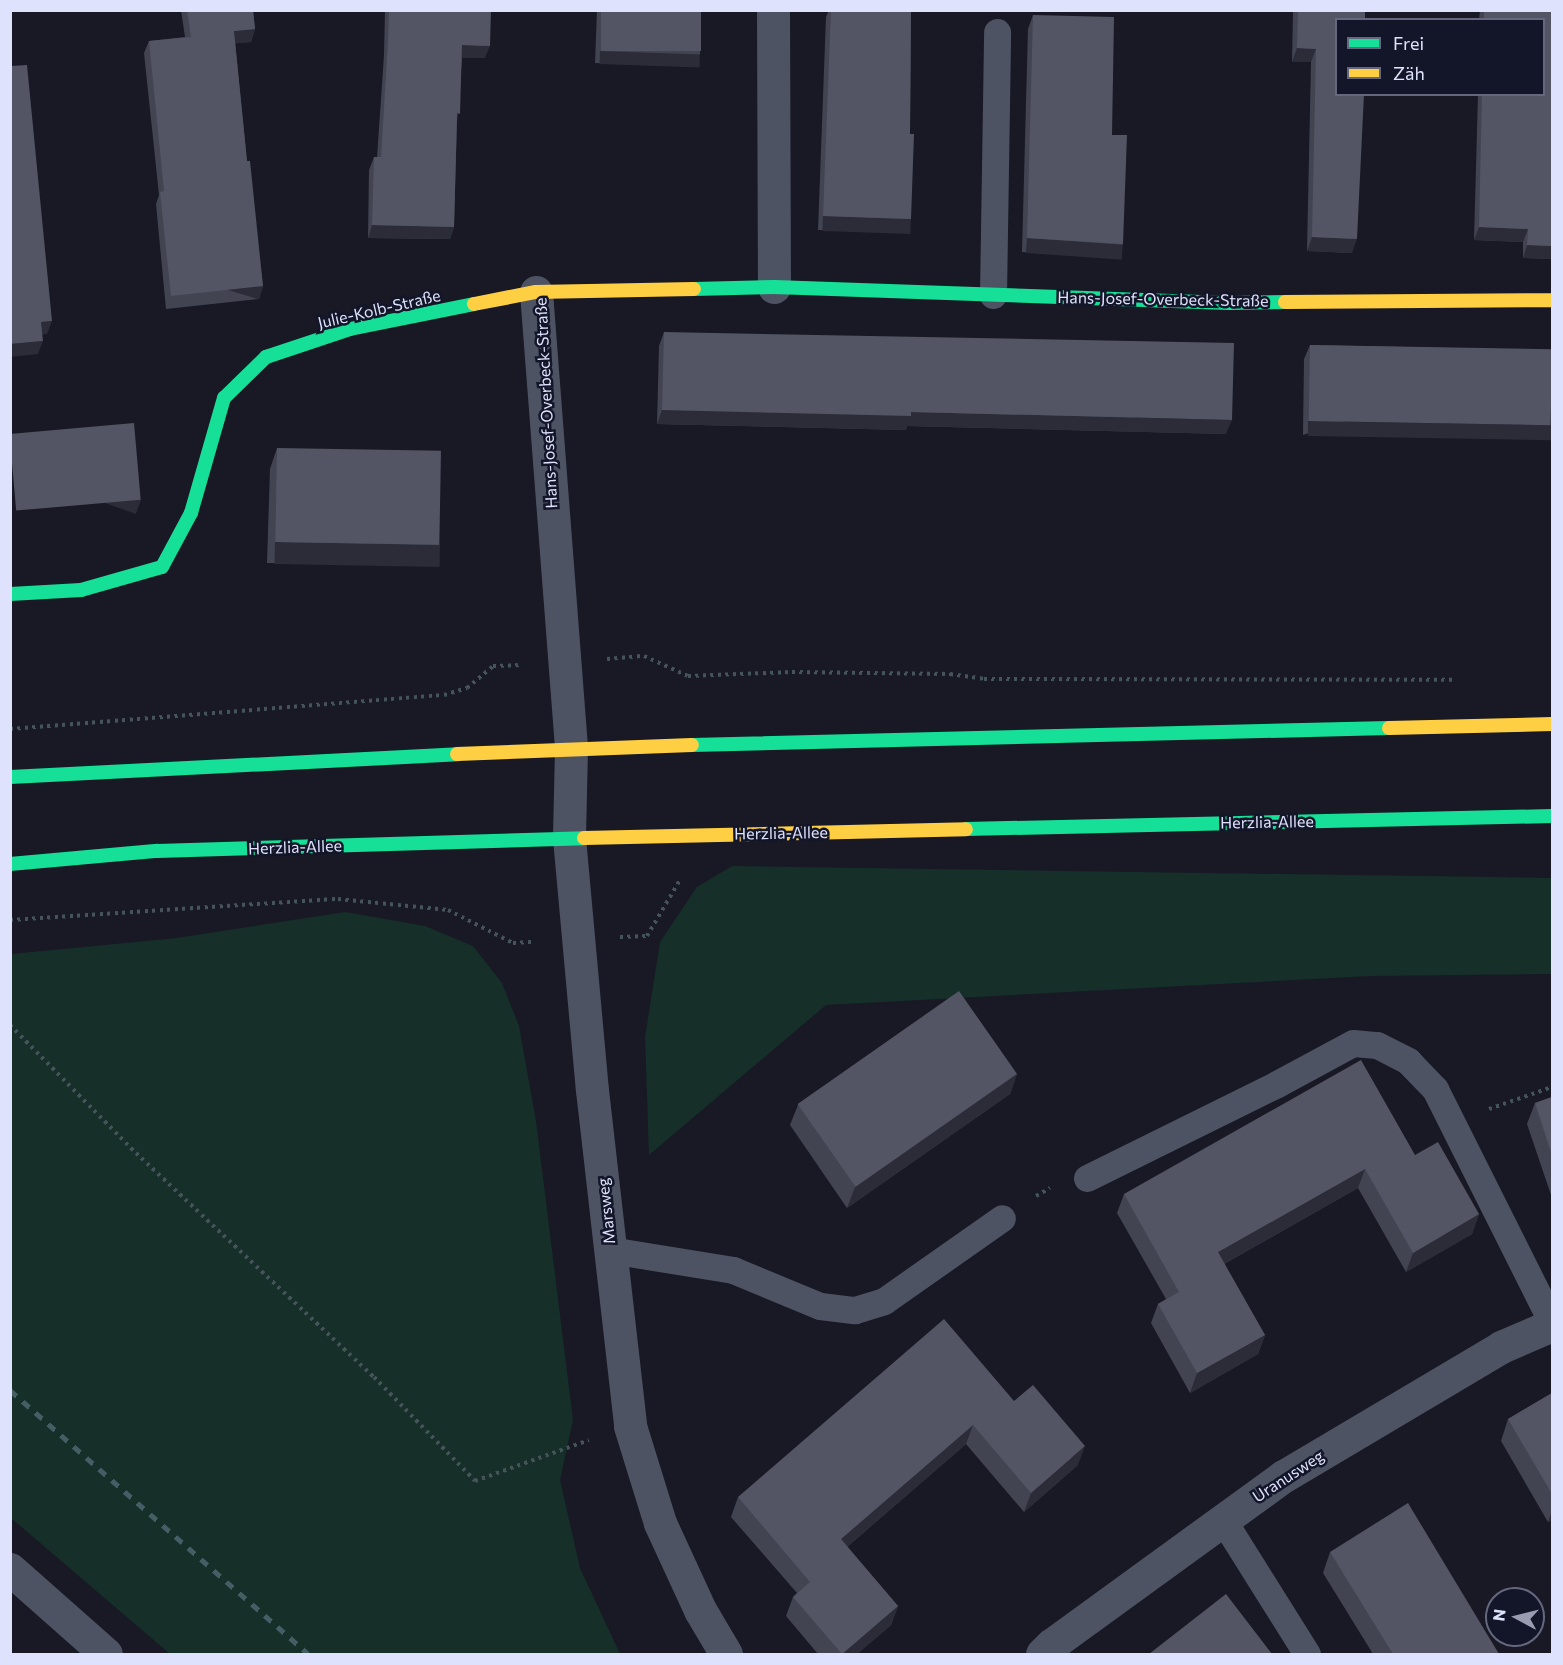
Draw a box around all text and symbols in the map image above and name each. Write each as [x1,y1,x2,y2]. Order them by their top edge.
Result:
legend [1335,18,1545,96]
text: Frei [1393,32,1424,54]
text: Zäh [1393,62,1425,84]
street label: Julie-Kolb-Straße [316,286,442,332]
street label: Hans-Josef-Overbeck-Straße [1057,288,1269,310]
street label: Hans-Josef-Overbeck-Straße [531,297,561,509]
street label: Herzlia-Allee [1220,812,1314,832]
street label: Herzlia-Allee [734,823,828,843]
street label: Herzlia-Allee [248,836,342,858]
street label: Marsweg [593,1177,619,1245]
street label: Uranusweg [1249,1446,1327,1506]
north arrow [1485,1587,1545,1647]
text: N [1488,1608,1509,1622]

